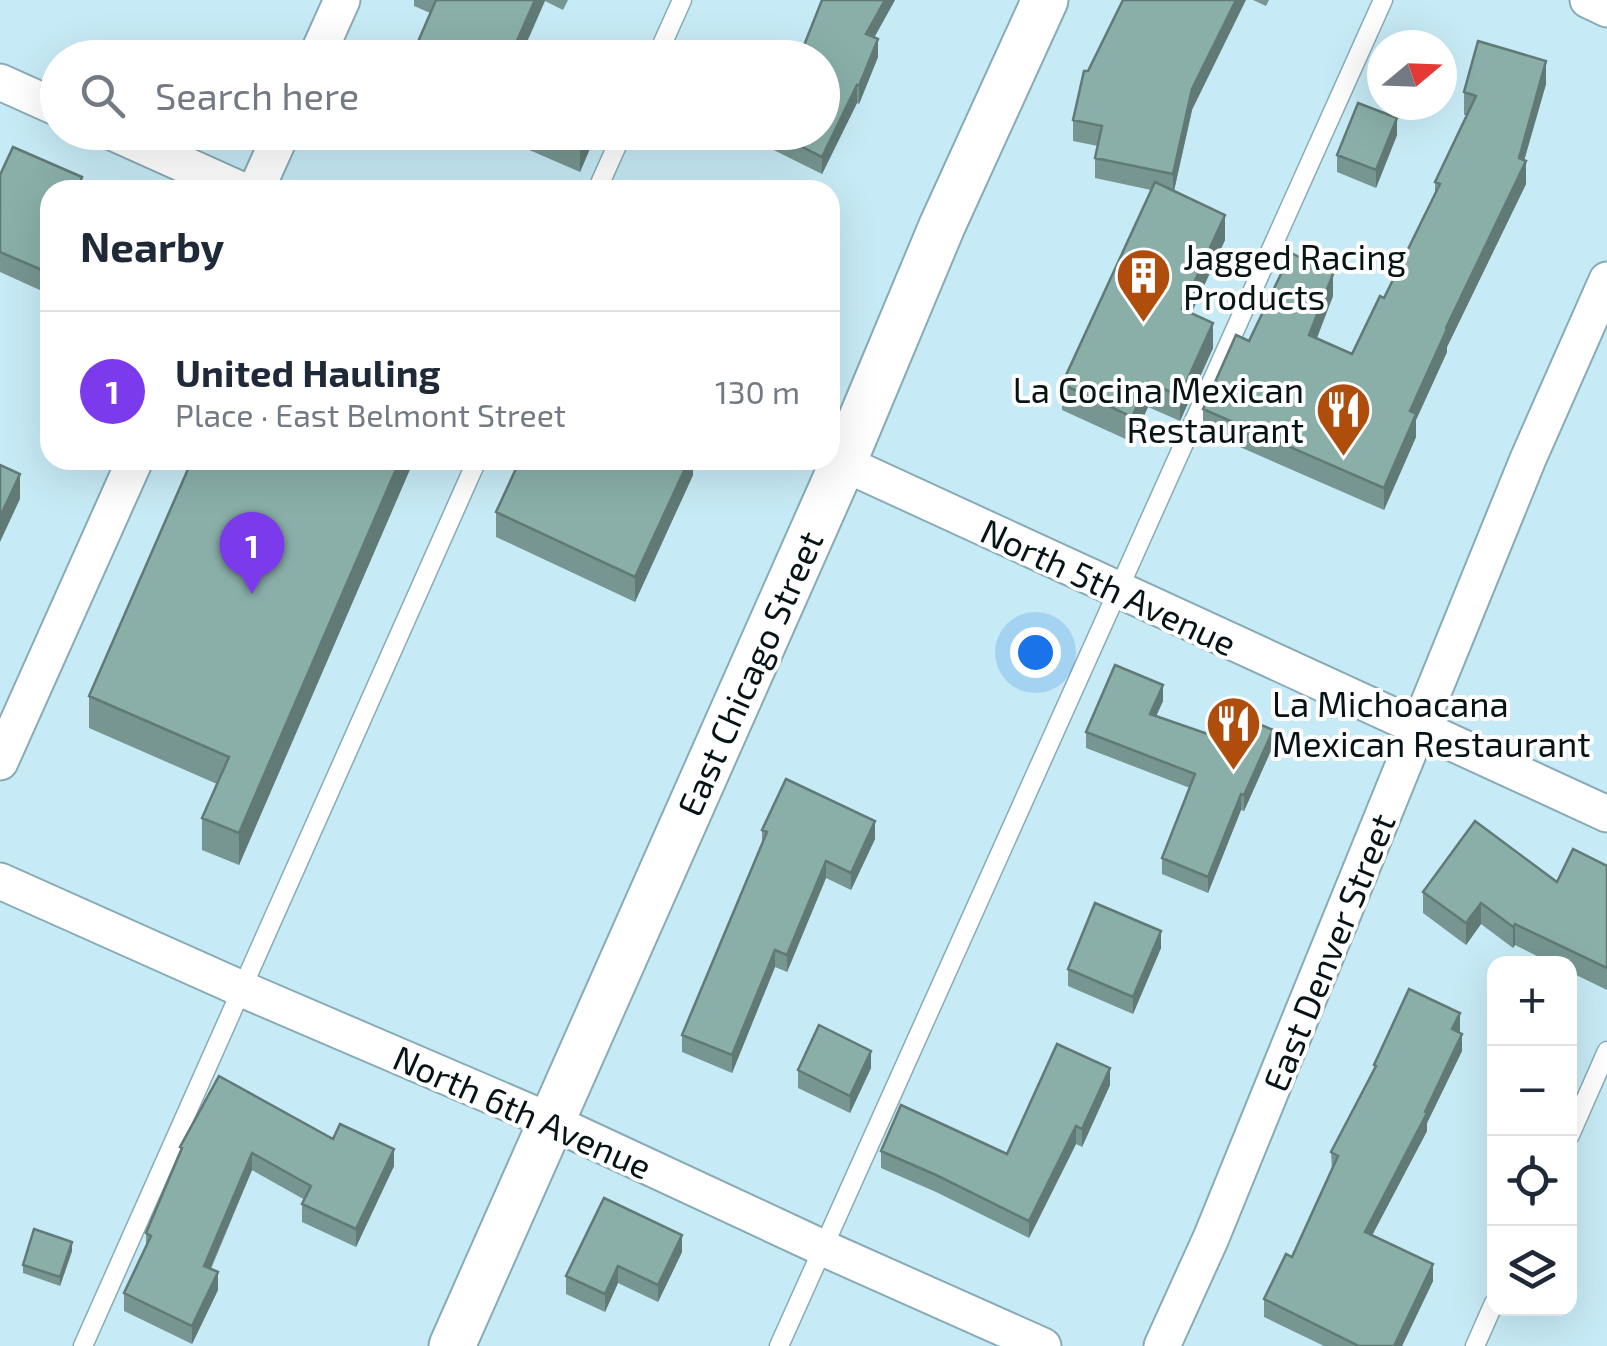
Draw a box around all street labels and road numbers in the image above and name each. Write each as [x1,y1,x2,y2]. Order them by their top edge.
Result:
street label: North 5th Avenue [975,508,1243,664]
street label: East Chicago Street [667,524,831,822]
street label: East Denver Street [1253,807,1403,1097]
street label: North 6th Avenue [387,1035,659,1187]

